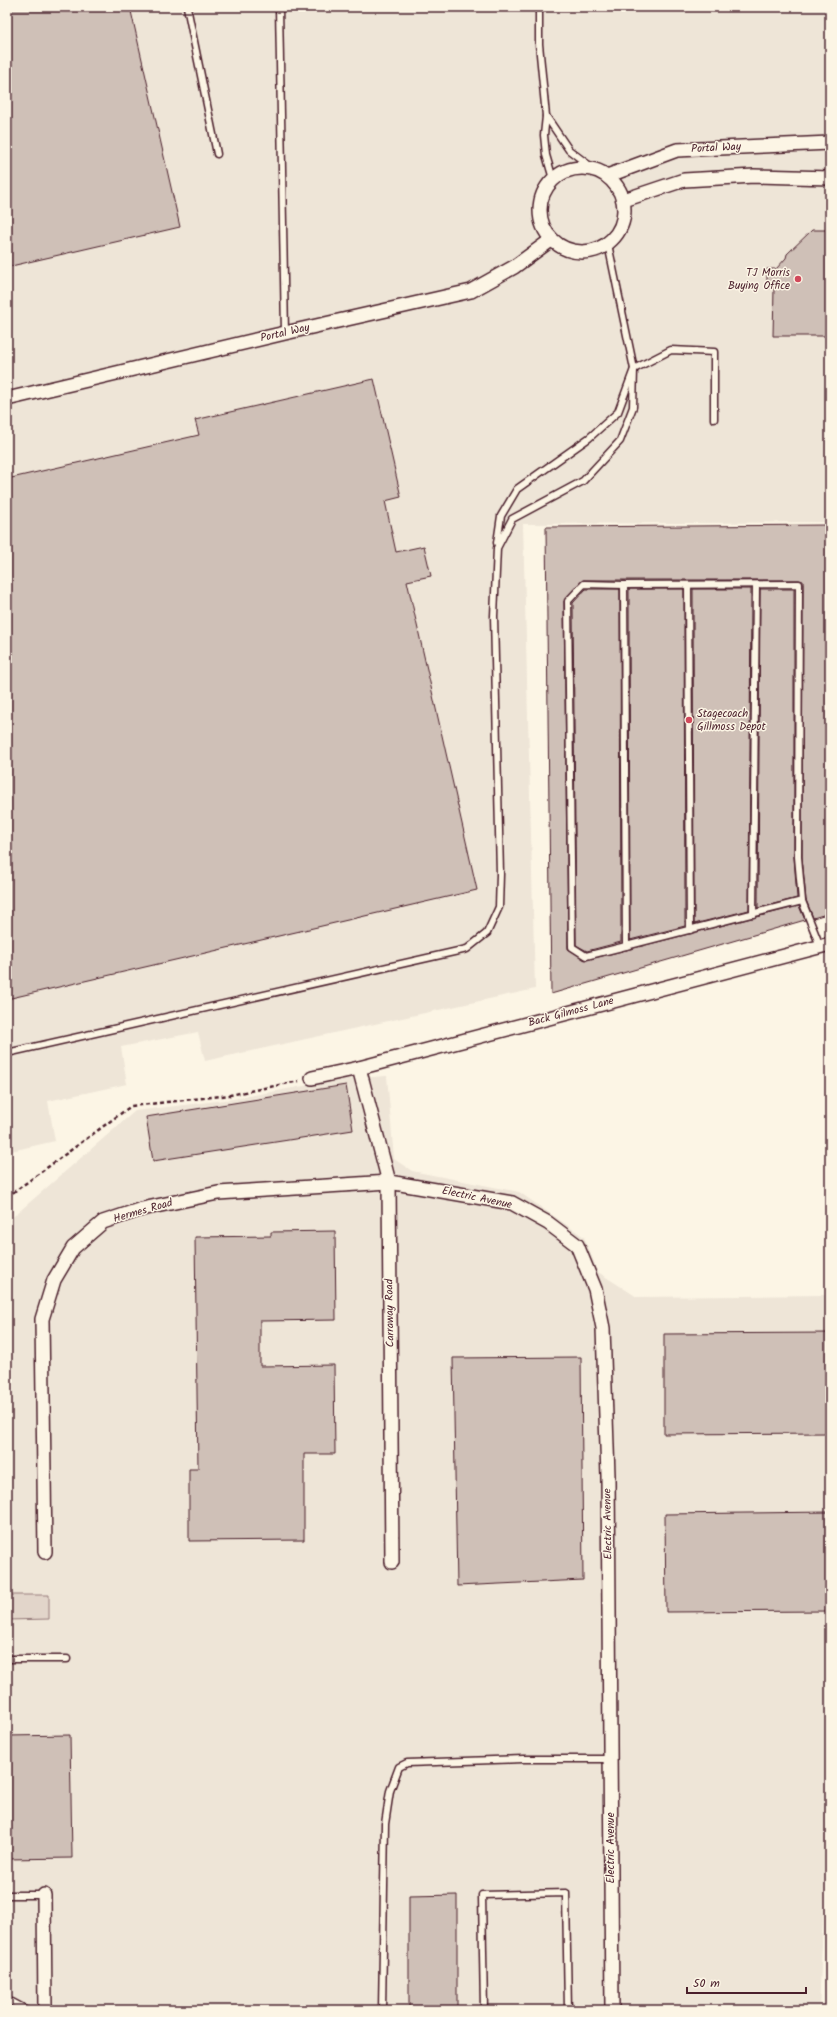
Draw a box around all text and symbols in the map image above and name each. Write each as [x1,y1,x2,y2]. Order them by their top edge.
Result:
street label: Portal Way [691,138,742,158]
place label: TJ Morris Buying Office [728,264,790,295]
marker: TJ Morris Buying Office [793,274,803,284]
street label: Portal Way [259,318,312,347]
place label: Stagecoach Gillmoss Depot [697,705,767,736]
marker: Stagecoach Gillmoss Depot [684,715,694,725]
street label: Back Gilmoss Lane [526,992,616,1032]
street label: Electric Avenue [440,1182,514,1214]
street label: Hermes Road [111,1194,175,1228]
street label: Carraway Road [380,1278,400,1347]
street label: Electric Avenue [598,1488,618,1560]
street label: Electric Avenue [602,1812,620,1884]
scale bar [687,1969,806,1995]
text: 50 m [693,1974,720,1993]

